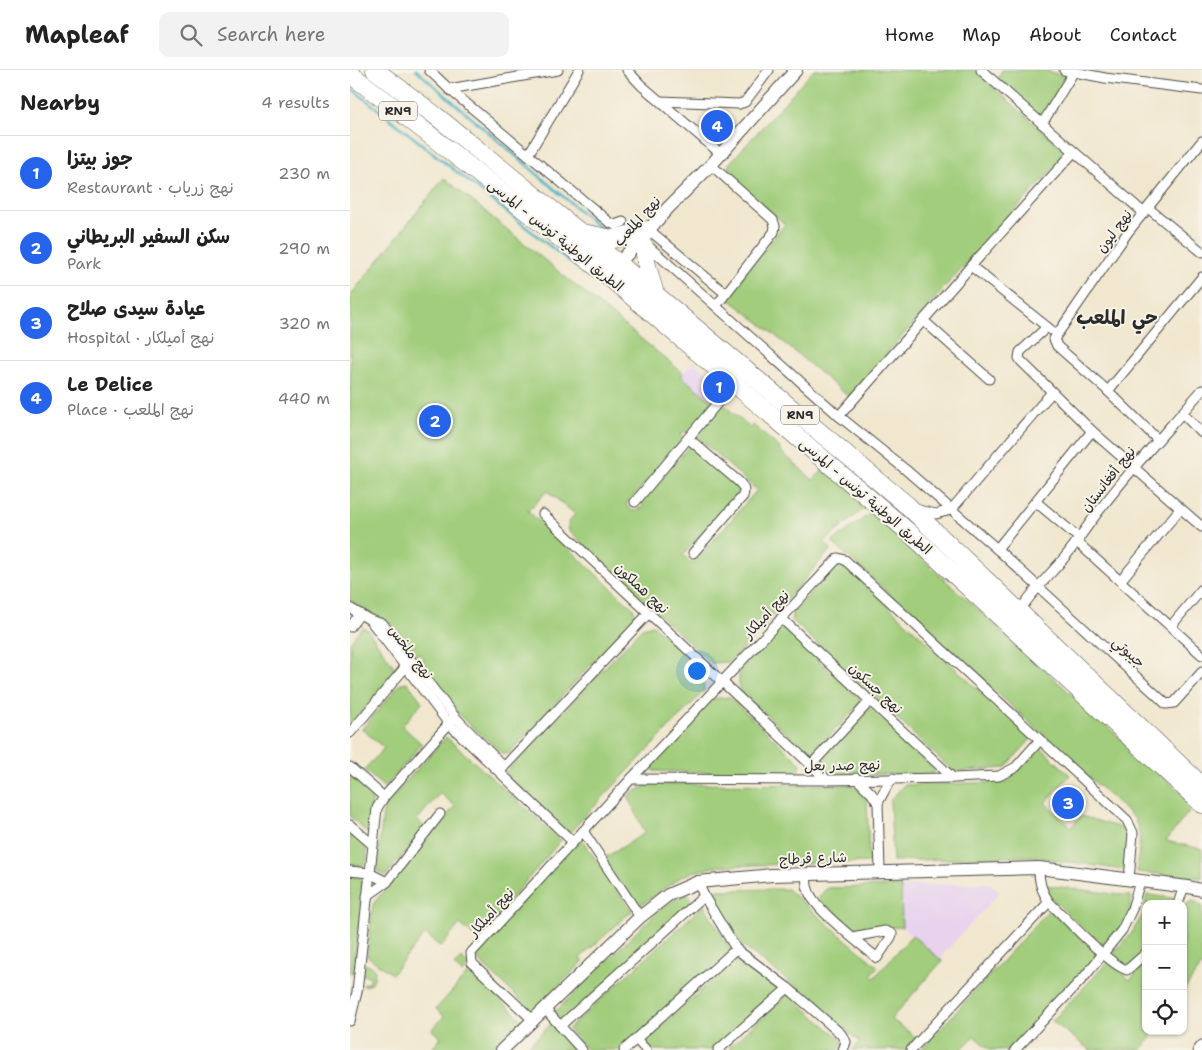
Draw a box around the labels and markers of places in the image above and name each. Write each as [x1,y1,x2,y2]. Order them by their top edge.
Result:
pin: 4 [701,107,733,145]
pin: 1 [703,368,735,406]
pin: 2 [419,402,451,440]
pin: 3 [1052,784,1084,822]

